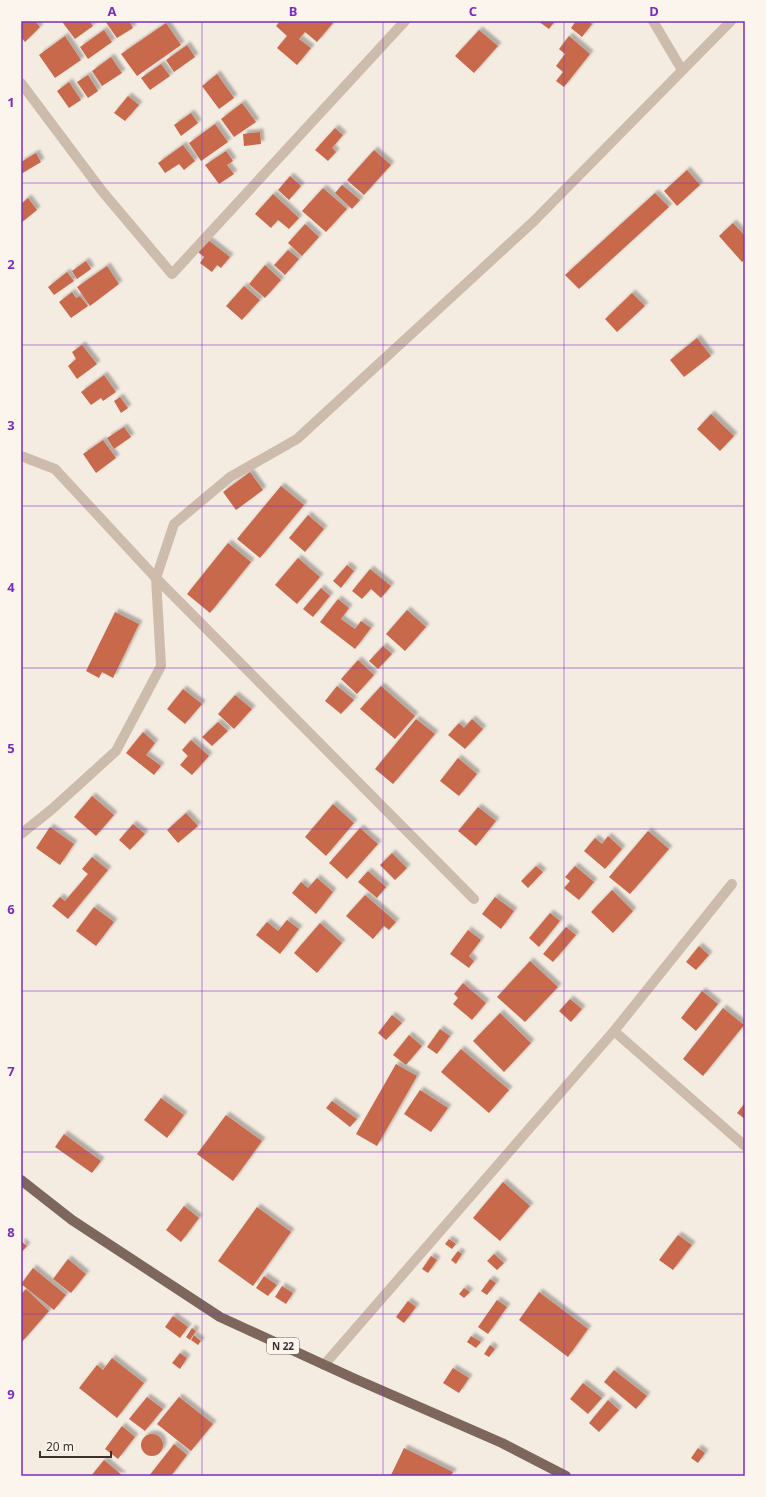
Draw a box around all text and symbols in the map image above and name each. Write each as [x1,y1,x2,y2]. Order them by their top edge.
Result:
text: A [108,2,117,20]
text: B [289,2,297,20]
text: C [469,2,477,20]
text: D [649,2,659,20]
text: 1 [7,93,15,111]
text: 2 [7,255,15,273]
text: 3 [7,416,15,434]
text: 4 [7,578,15,596]
text: 5 [7,739,15,757]
text: 6 [7,900,15,918]
text: 7 [7,1062,15,1080]
text: 8 [7,1223,15,1241]
road number: N 22 [267,1338,299,1354]
text: 9 [7,1385,15,1403]
scale bar [40,1433,111,1459]
text: 20 m [46,1438,74,1455]

